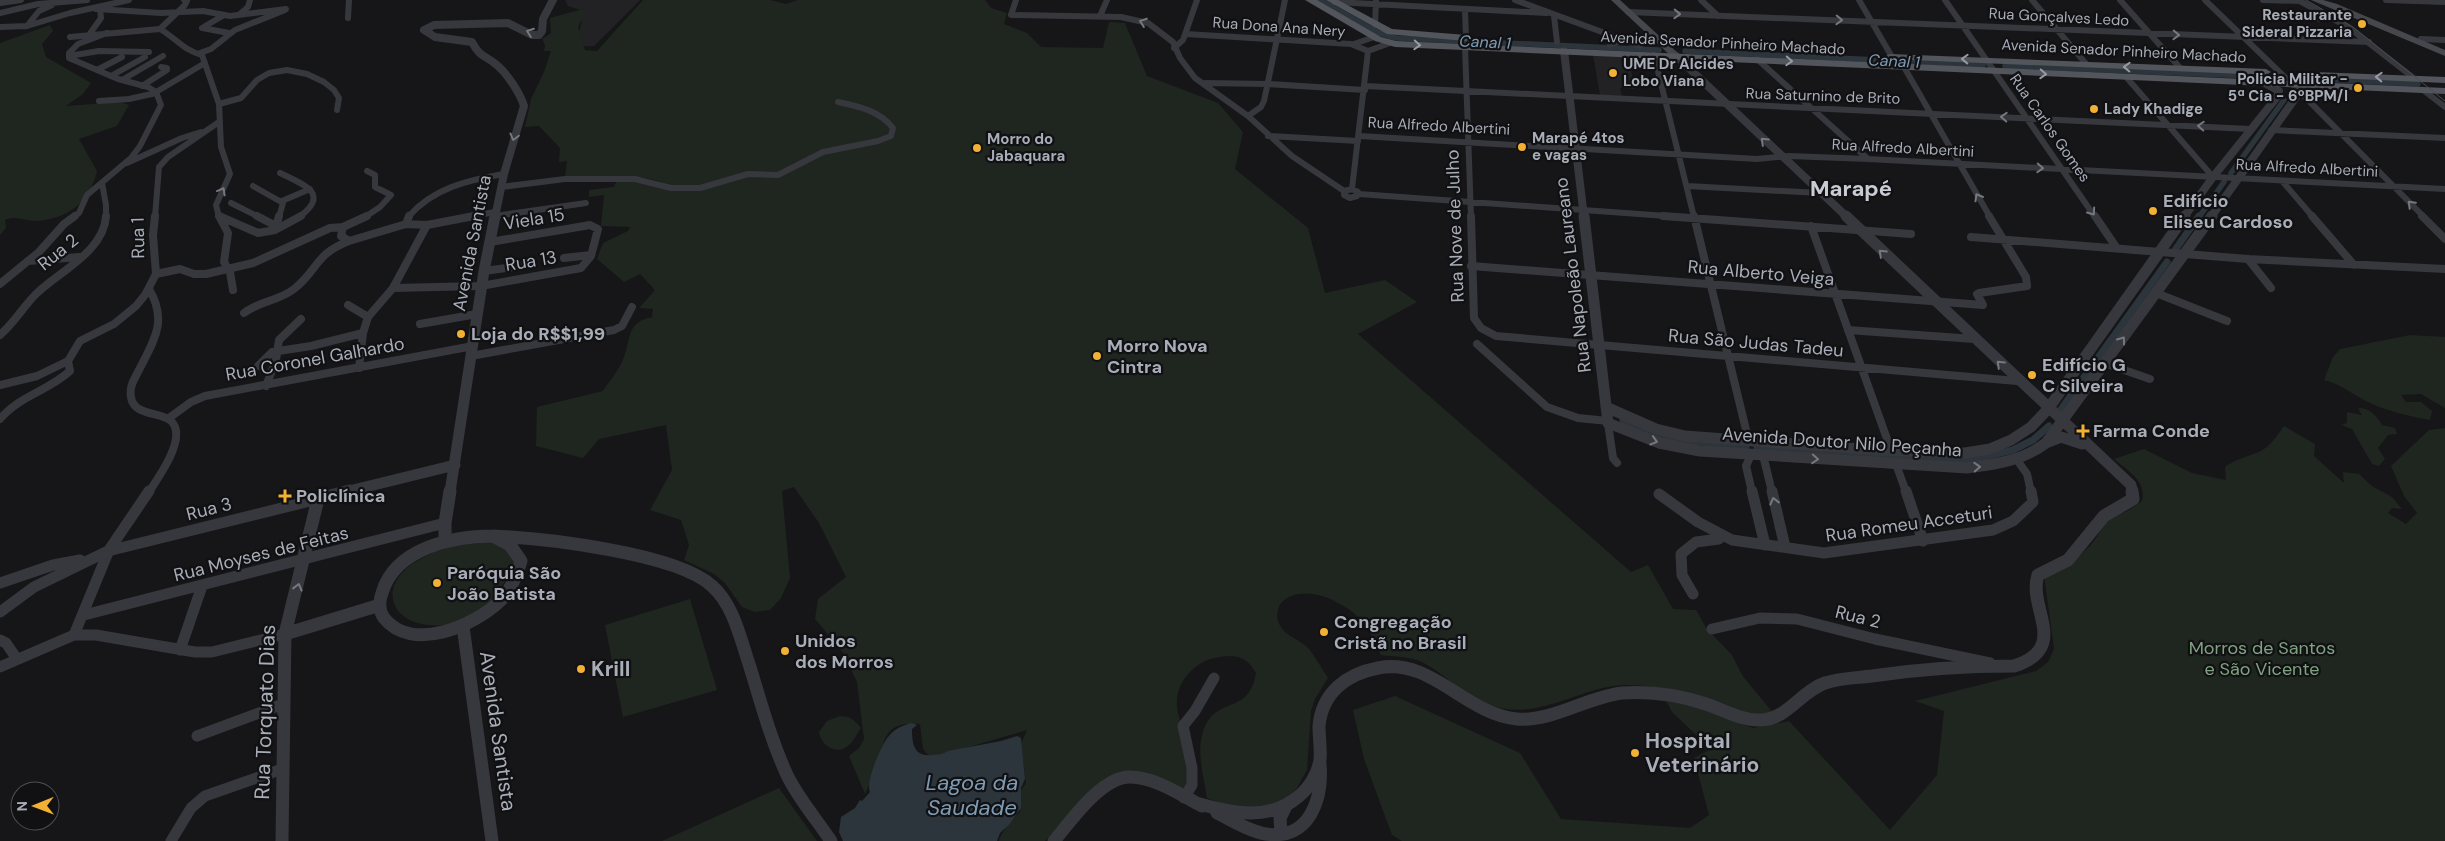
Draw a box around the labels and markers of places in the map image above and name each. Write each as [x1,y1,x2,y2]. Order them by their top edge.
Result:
place label: Restaurante Sideral Pizzaria [2242,5,2352,42]
marker: Restaurante Sideral Pizzaria [2356,18,2368,30]
place label: UME Dr Alcides Lobo Viana [1623,54,1734,91]
marker: UME Dr Alcides Lobo Viana [1607,67,1619,79]
place label: Policia Militar - 5ª Cia - 6ºBPM/I [2228,69,2348,106]
marker: Policia Militar - 5ª Cia - 6ºBPM/I [2352,82,2364,94]
place label: Lady Khadige [2104,99,2203,119]
marker: Lady Khadige [2088,103,2100,115]
place label: Marapé 4tos e vagas [1532,128,1625,165]
place label: Morro do Jabaquara [987,129,1065,166]
marker: Marapé 4tos e vagas [1516,141,1528,153]
marker: Morro do Jabaquara [971,142,983,154]
place label: Edifício Eliseu Cardoso [2163,189,2293,234]
marker: Edifício Eliseu Cardoso [2147,205,2159,217]
place label: Loja do R$$1,99 [471,322,605,346]
marker: Loja do R$$1,99 [455,328,467,340]
place label: Morro Nova Cintra [1107,334,1208,379]
marker: Morro Nova Cintra [1091,350,1103,362]
place label: Edifício G C Silveira [2042,353,2126,398]
marker: Edifício G C Silveira [2026,369,2038,381]
place label: Farma Conde [2093,419,2210,443]
marker: Farma Conde [2077,425,2089,437]
place label: Policlínica [296,484,385,508]
marker: Policlínica [278,489,292,503]
place label: Paróquia São João Batista [447,561,561,606]
marker: Paróquia São João Batista [431,577,443,589]
place label: Congregação Cristã no Brasil [1334,610,1466,655]
marker: Congregação Cristã no Brasil [1318,626,1330,638]
place label: Unidos dos Morros [795,629,894,674]
marker: Unidos dos Morros [779,645,791,657]
place label: Krill [591,655,630,683]
marker: Krill [575,663,587,675]
place label: Hospital Veterinário [1645,727,1759,779]
marker: Hospital Veterinário [1629,747,1641,759]

